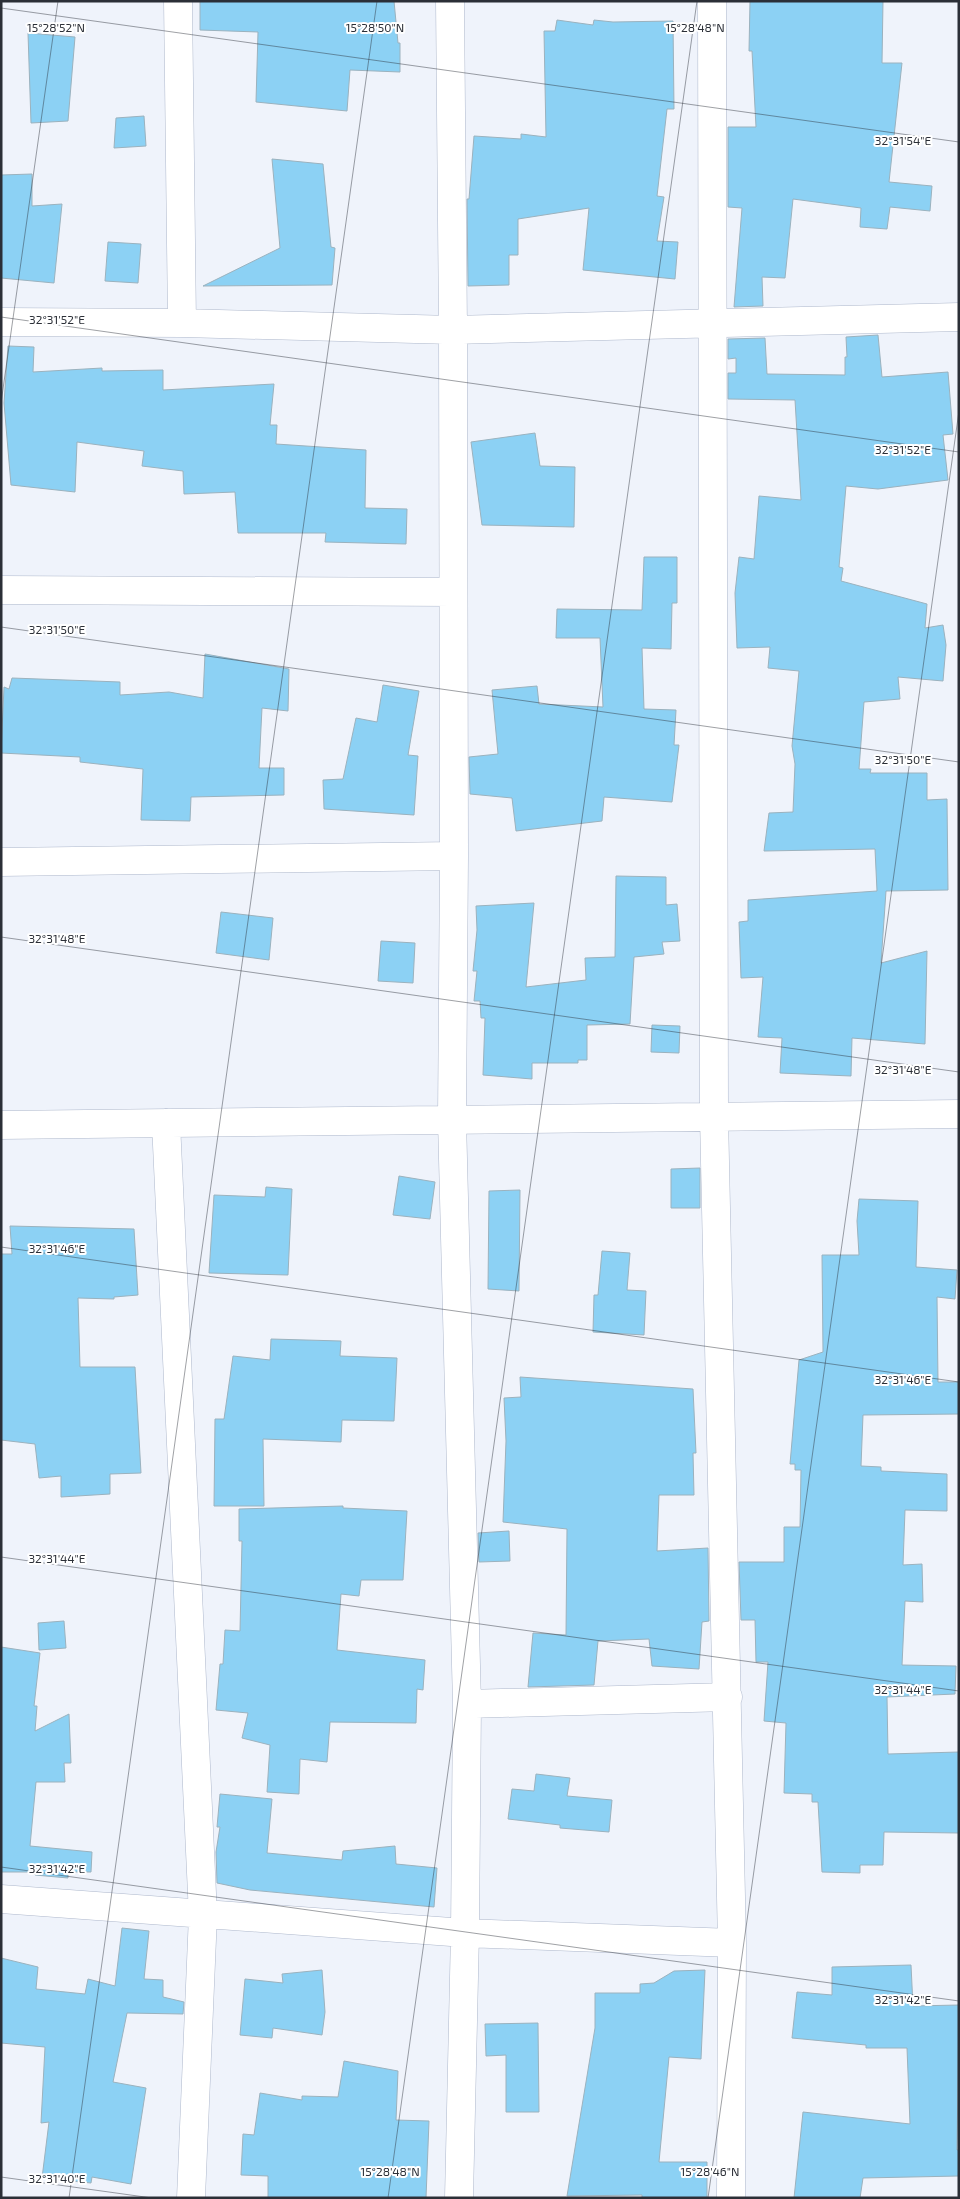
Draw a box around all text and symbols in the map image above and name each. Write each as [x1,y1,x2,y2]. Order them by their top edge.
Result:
text: 15°28'52"N [27,20,85,34]
text: 15°28'50"N [346,20,404,34]
text: 15°28'48"N [665,20,725,34]
text: 32°31'54"E [875,133,932,147]
text: 32°31'52"E [29,312,85,326]
text: 32°31'52"E [875,442,931,456]
text: 32°31'50"E [29,622,85,636]
text: 32°31'50"E [875,752,931,766]
text: 32°31'48"E [28,931,86,945]
text: 32°31'48"E [874,1062,932,1076]
text: 32°31'46"E [29,1241,86,1255]
text: 32°31'46"E [875,1372,932,1386]
text: 32°31'44"E [28,1551,86,1565]
text: 32°31'44"E [874,1682,932,1696]
text: 32°31'42"E [29,1861,86,1875]
text: 32°31'42"E [875,1992,932,2006]
text: 15°28'48"N [360,2164,420,2178]
text: 15°28'46"N [681,2164,739,2178]
text: 32°31'40"E [28,2171,86,2185]

